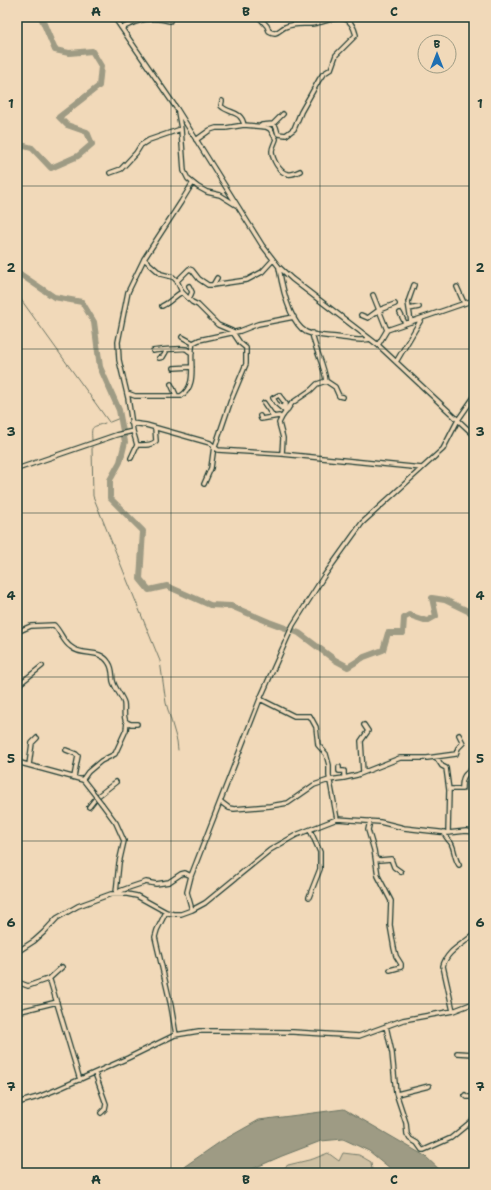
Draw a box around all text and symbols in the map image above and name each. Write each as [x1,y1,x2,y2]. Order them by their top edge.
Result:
text: A [91,3,101,20]
text: B [242,3,250,20]
text: C [390,3,398,20]
north arrow [417,34,457,74]
text: B [434,37,441,52]
text: 1 [8,95,14,112]
text: 1 [477,95,483,112]
text: 2 [6,259,16,276]
text: 2 [475,259,485,276]
text: 3 [6,423,16,440]
text: 3 [475,423,485,440]
text: 4 [6,587,16,604]
text: 4 [475,587,485,604]
text: 5 [7,750,15,767]
text: 5 [476,750,484,767]
text: 6 [6,914,16,931]
text: 6 [475,914,485,931]
text: 7 [6,1078,16,1095]
text: 7 [475,1078,485,1095]
text: A [91,1171,101,1188]
text: B [242,1171,250,1188]
text: C [390,1171,398,1188]

